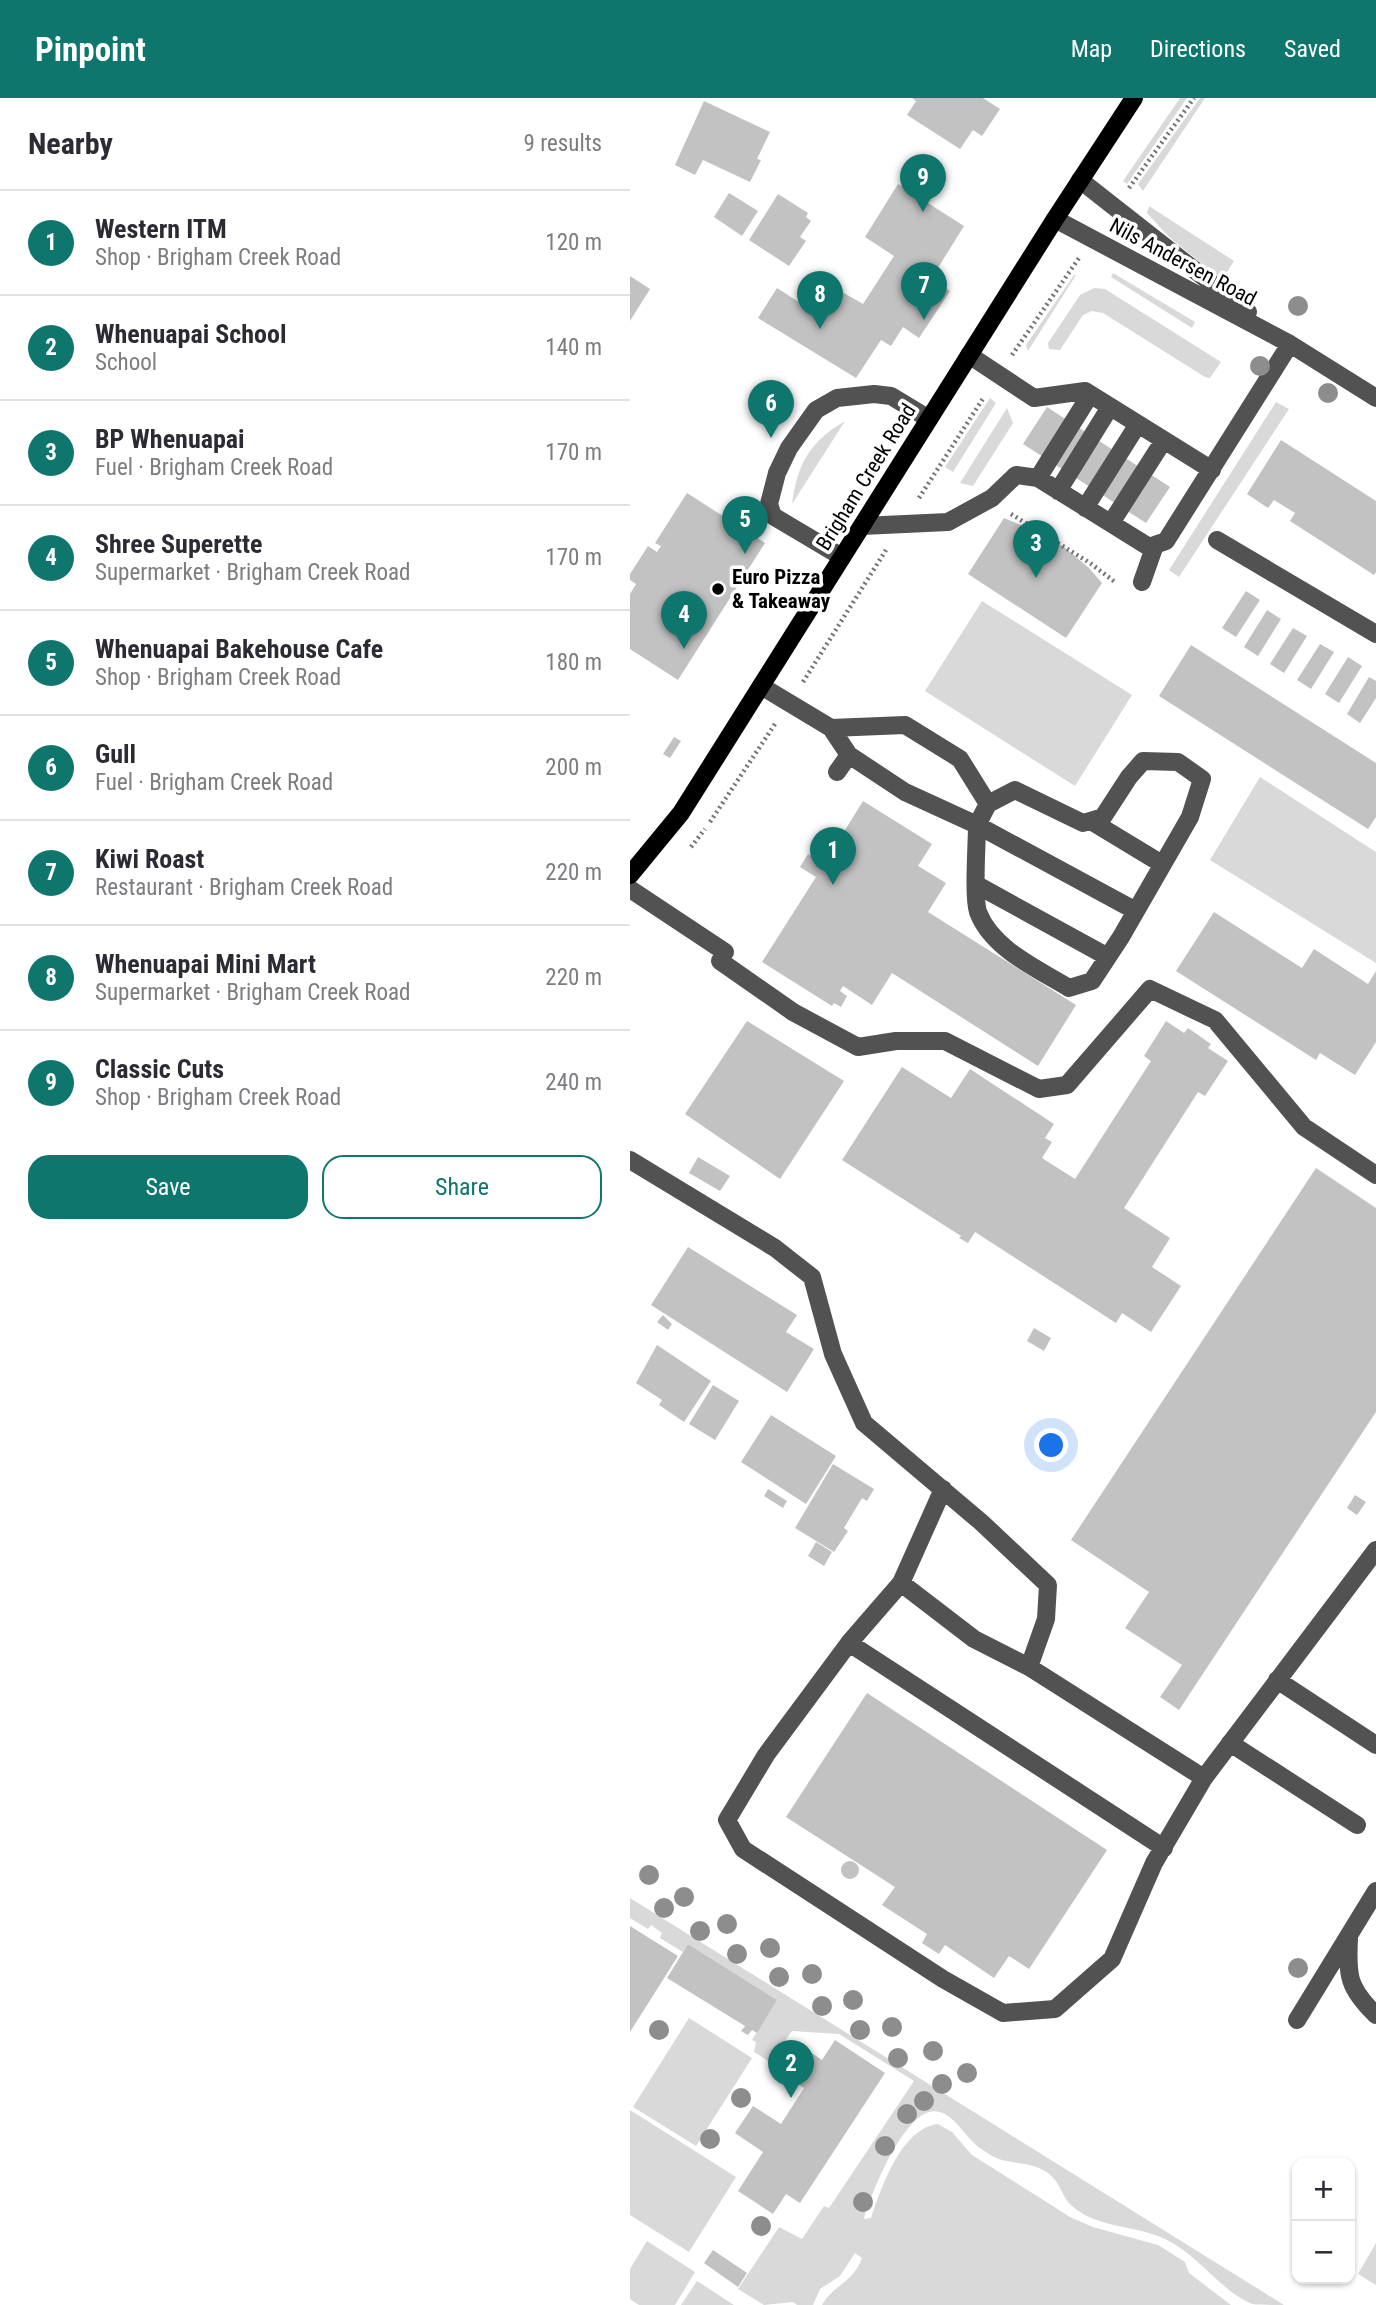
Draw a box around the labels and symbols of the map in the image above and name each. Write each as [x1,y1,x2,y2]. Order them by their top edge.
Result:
pin: 9 [900,154,946,212]
street label: Nils Andersen Road [1106,213,1260,311]
pin: 7 [901,262,947,320]
pin: 8 [797,271,843,329]
pin: 6 [748,380,794,438]
street label: Brigham Creek Road [811,399,921,555]
pin: 5 [722,496,768,554]
pin: 3 [1013,520,1059,578]
place label: Euro Pizza & Takeaway [732,565,831,613]
marker: Euro Pizza & Takeaway [710,581,726,597]
pin: 4 [661,591,707,649]
pin: 1 [810,827,856,885]
your location [1034,1428,1068,1462]
pin: 2 [768,2040,814,2098]

